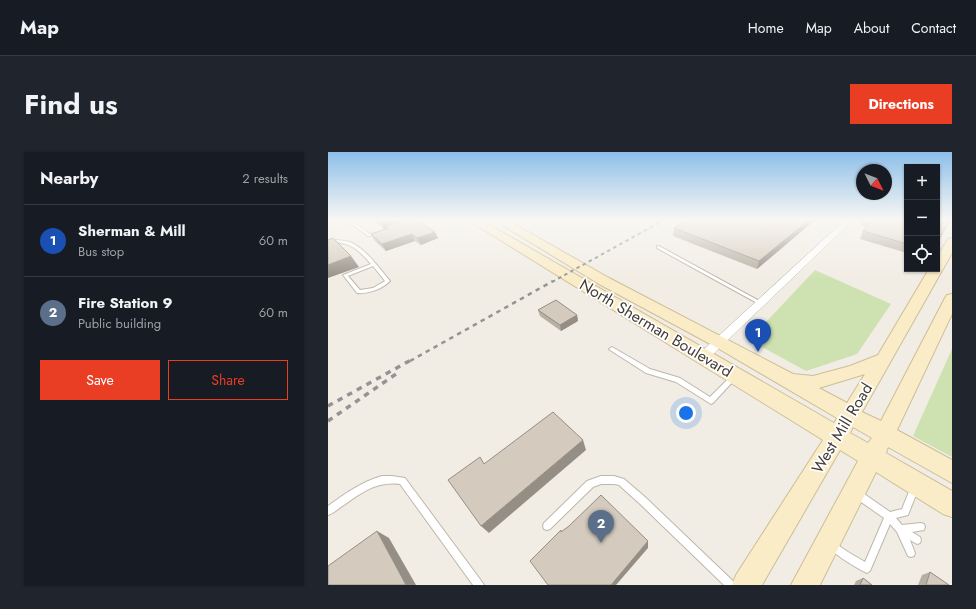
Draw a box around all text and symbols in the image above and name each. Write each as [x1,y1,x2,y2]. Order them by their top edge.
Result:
text: Map [20,14,59,41]
text: Home [748,18,784,38]
text: Map [806,18,832,38]
text: About [854,18,889,38]
text: Contact [911,18,956,38]
text: Find us [24,84,118,125]
button: Directions [850,84,952,124]
north arrow [856,164,892,200]
map controls [904,164,940,272]
button: + [904,164,940,200]
text: Nearby [40,166,98,190]
text: 2 results [242,169,288,188]
button: − [904,200,940,236]
text: Sherman & Mill [78,220,186,242]
text: 1 [50,231,56,250]
text: 60 m [259,231,288,250]
button: locate [904,236,940,272]
text: Bus stop [78,242,124,261]
street label: North Sherman Boulevard [575,273,737,383]
text: Fire Station 9 [78,292,173,314]
text: 2 [49,303,57,322]
text: 60 m [259,303,288,322]
text: Public building [78,314,161,333]
pin: 1 [745,319,771,352]
button: Save [40,360,160,400]
button: Share [168,360,288,400]
street label: West Mill Road [806,378,878,478]
your location [676,403,696,423]
pin: 2 [588,510,614,543]

